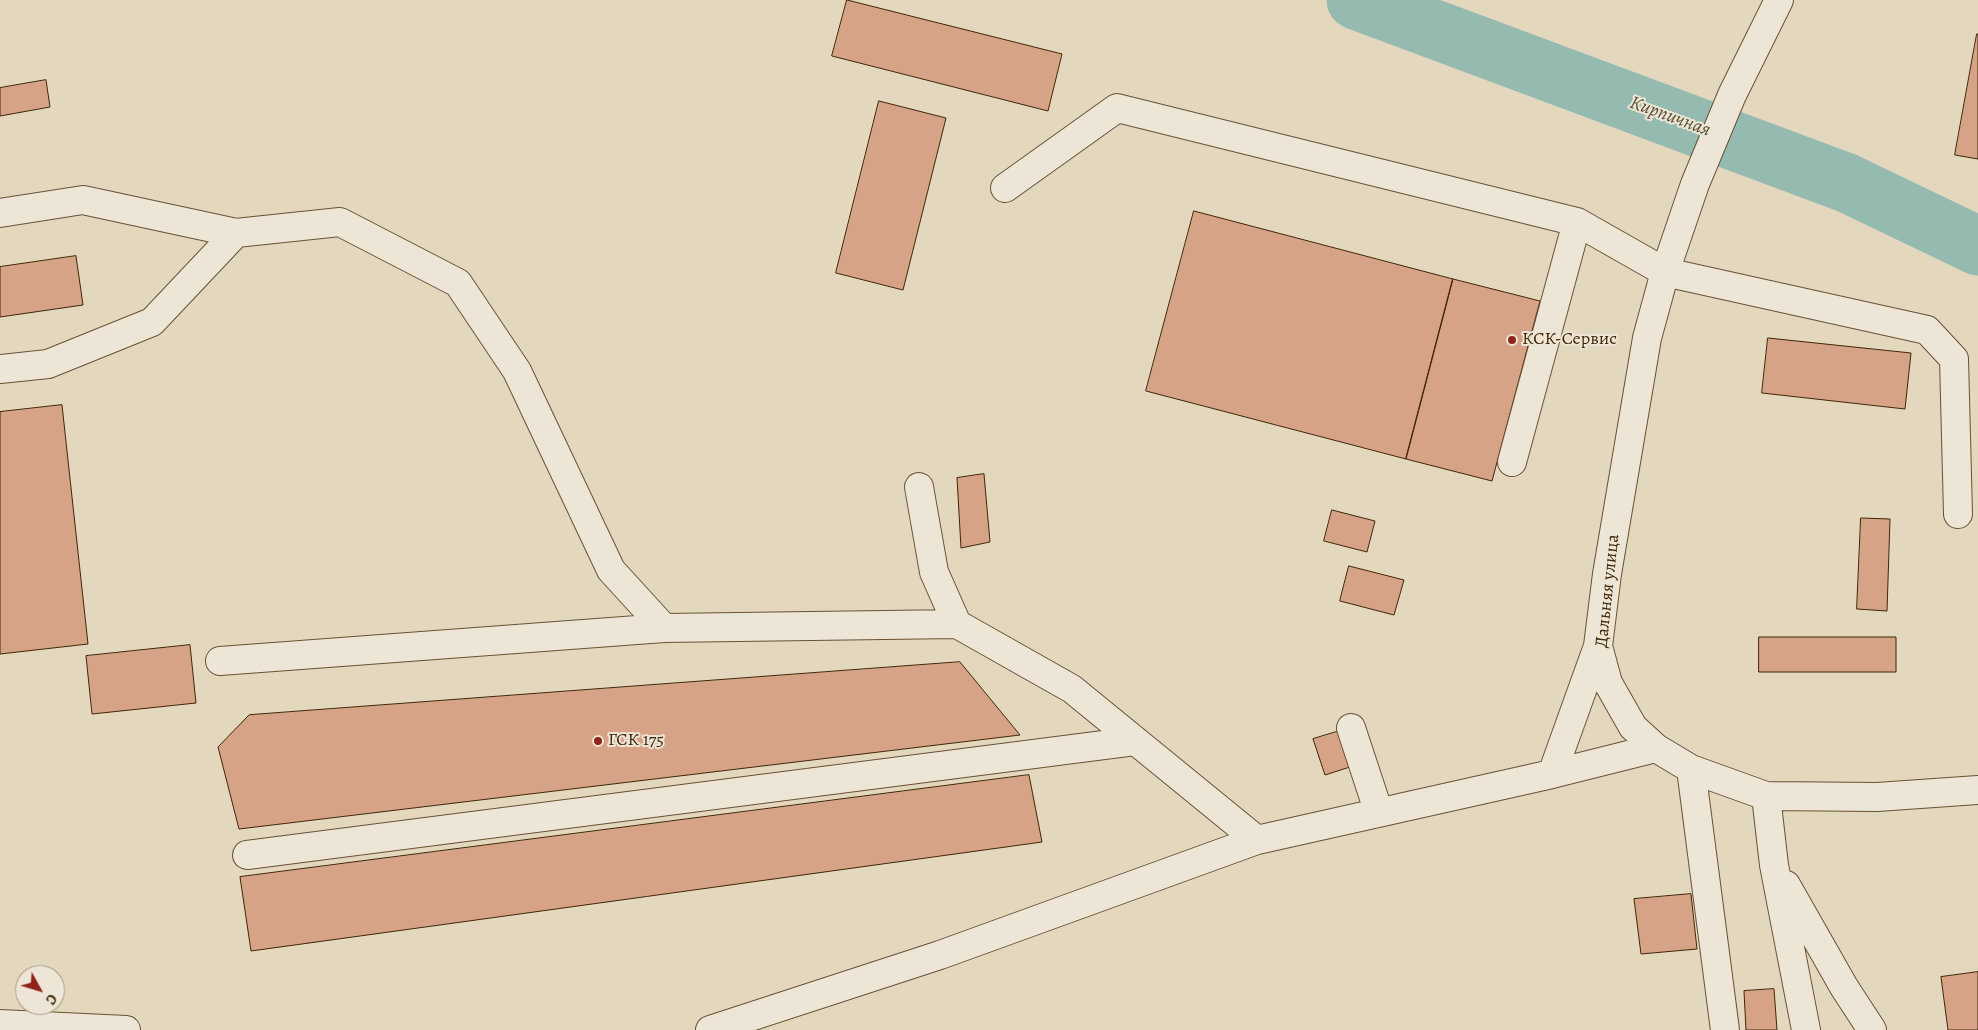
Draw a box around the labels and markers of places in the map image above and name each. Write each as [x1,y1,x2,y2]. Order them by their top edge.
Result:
place label: КСК-Сервис [1522,329,1617,351]
marker: КСК-Сервис [1506,334,1518,346]
place label: ГСК 175 [608,730,664,752]
marker: ГСК 175 [592,735,604,747]

